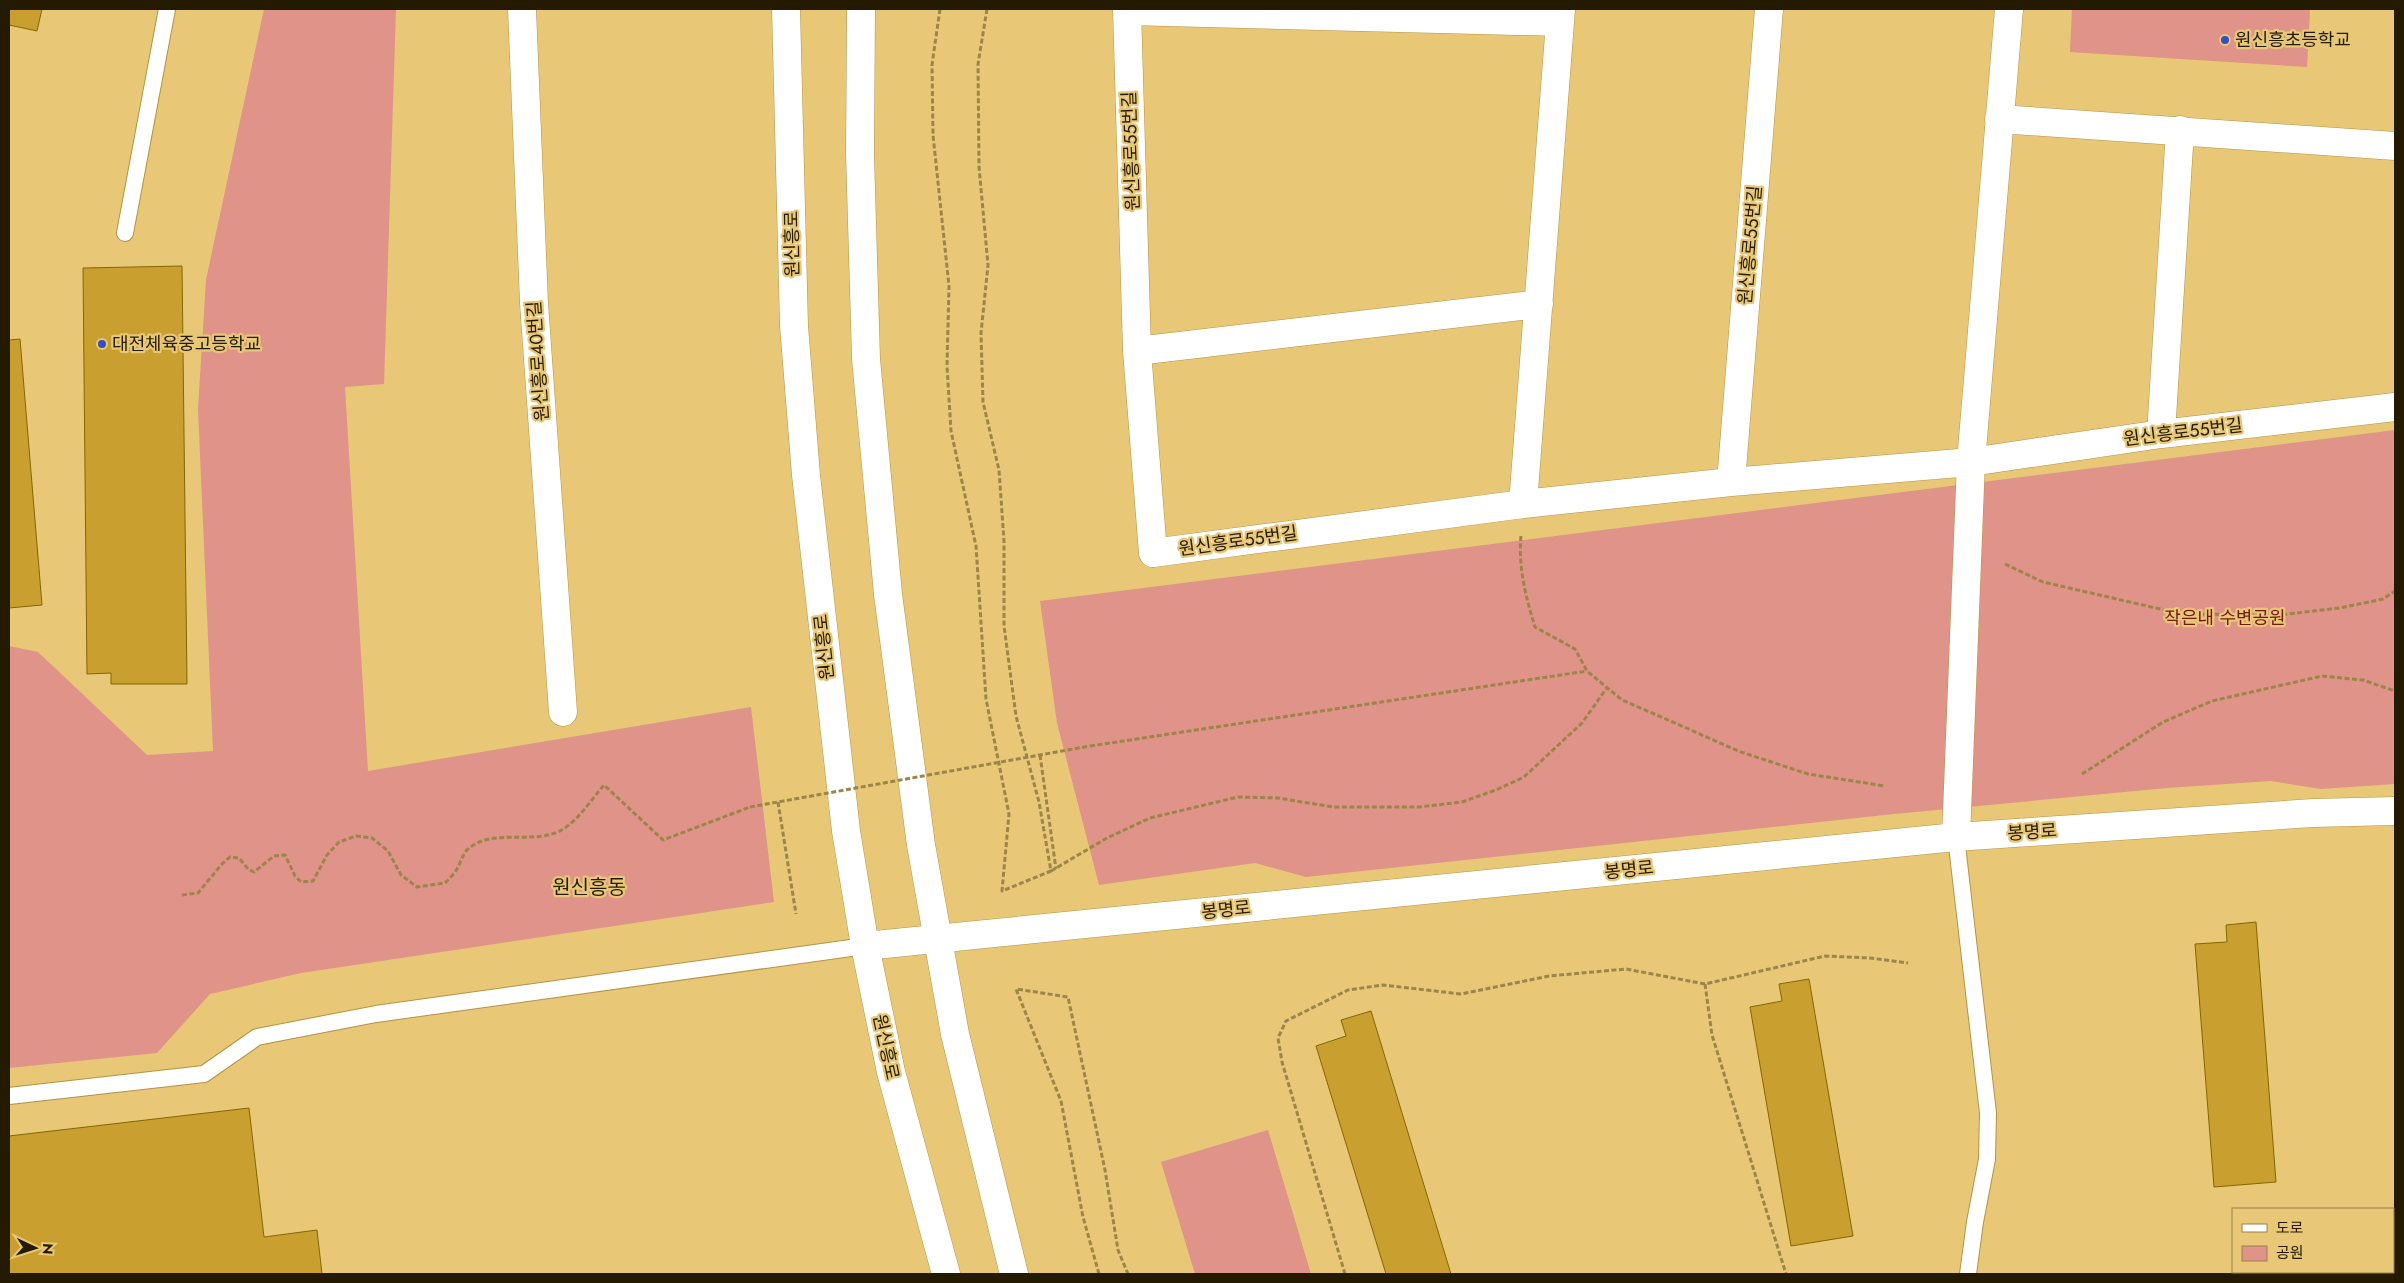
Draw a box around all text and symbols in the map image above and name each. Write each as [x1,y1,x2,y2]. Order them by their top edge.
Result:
place label: 원신흥초등학교 [2235,27,2351,53]
marker: 원신흥초등학교 [2219,34,2231,46]
street label: 원신흥로55번길 [1116,91,1146,211]
street label: 원신흥로55번길 [1732,184,1768,306]
street label: 원신흥로 [778,211,806,277]
street label: 원신흥로40번길 [521,300,555,422]
place label: 대전체육중고등학교 [112,331,261,357]
marker: 대전체육중고등학교 [96,338,108,350]
street label: 원신흥로55번길 [2122,412,2244,452]
street label: 원신흥로55번길 [1177,520,1299,562]
park label: 작은내 수변공원 [2164,605,2286,631]
street label: 원신흥로 [808,613,840,681]
street label: 봉명로 [2006,817,2058,847]
street label: 봉명로 [1603,854,1655,886]
district label: 원신흥동 [552,873,626,902]
street label: 봉명로 [1200,894,1252,926]
street label: 원신흥로 [866,1012,906,1082]
legend [2232,1208,2394,1273]
text: 도로 [2276,1217,2304,1239]
north arrow [10,1223,60,1273]
text: 공원 [2276,1242,2304,1264]
text: N [38,1243,58,1255]

